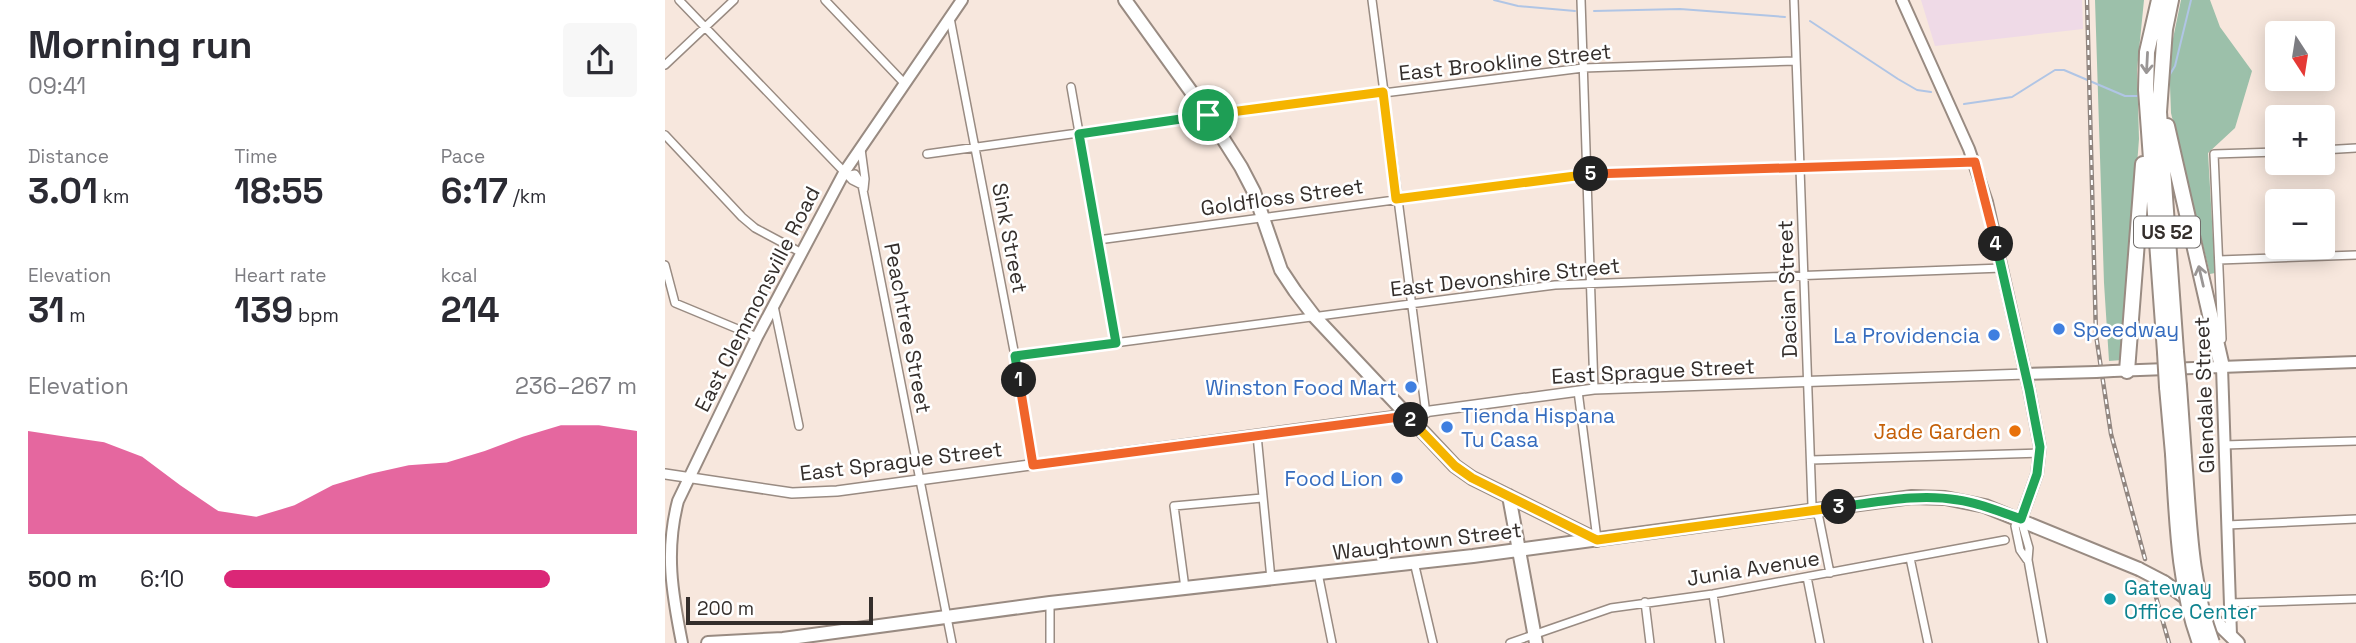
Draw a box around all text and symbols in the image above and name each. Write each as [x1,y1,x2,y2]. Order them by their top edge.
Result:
text: Morning run [28,21,253,69]
north arrow [2265,21,2335,91]
map controls [2265,21,2335,259]
button: share [563,23,637,97]
street label: East Brookline Street [1397,37,1613,87]
one-way arrow [2140,51,2153,74]
text: 09:41 [28,71,86,101]
pin [1178,85,1238,145]
icon: arrive [1189,96,1227,134]
button: + [2265,105,2335,175]
text: Distance [28,144,109,169]
text: Time [234,144,278,169]
text: Pace [441,144,485,169]
pin: 5 [1573,156,1609,192]
text: 5 [1585,161,1596,186]
text: 3.01 [28,169,98,213]
text: 18:55 [234,169,324,213]
text: 6:17 [441,169,508,213]
street label: Goldfloss Street [1199,172,1365,222]
street label: Sink Street [986,181,1034,295]
street label: East Clemmonsville Road [688,182,826,416]
text: km [98,184,129,209]
text: /km [508,184,546,209]
button: − [2265,189,2335,259]
road number: US 52 [2134,216,2200,248]
street label: Dacian Street [1771,220,1803,358]
pin: 4 [1979,226,2013,262]
text: 4 [1989,231,2002,256]
street label: Peachtree Street [878,240,938,416]
street label: East Devonshire Street [1389,252,1621,302]
text: Elevation [28,263,111,288]
text: Heart rate [234,263,327,288]
text: kcal [441,263,477,288]
one-way arrow [2193,265,2207,288]
text: 31 [28,288,64,332]
text: 139 [234,288,293,332]
text: 214 [441,288,500,332]
text: m [64,303,86,328]
text: bpm [293,303,339,328]
place label: Speedway [2073,316,2179,343]
street label: Glendale Street [2188,316,2220,474]
marker: Speedway [2051,321,2067,337]
place label: La Providencia [1833,322,1980,349]
marker: La Providencia [1986,327,2002,343]
street label: East Sprague Street [1551,352,1755,390]
pin: 1 [1001,362,1037,398]
text: 1 [1014,367,1023,392]
text: Elevation [28,371,129,401]
text: 236–267 m [515,371,637,401]
place label: Winston Food Mart [1205,374,1397,401]
marker: Winston Food Mart [1403,379,1419,395]
pin: 2 [1393,402,1429,438]
place label: Tienda Hispana Tu Casa [1461,402,1615,453]
text: 2 [1405,407,1416,432]
place label: Jade Garden [1874,418,2001,445]
marker: Tienda Hispana Tu Casa [1439,419,1455,435]
marker: Jade Garden [2007,423,2023,439]
street label: East Sprague Street [798,435,1004,487]
place label: Food Lion [1284,465,1383,492]
marker: Food Lion [1389,470,1405,486]
pin: 3 [1821,490,1857,524]
text: 3 [1833,494,1844,519]
street label: Waughtown Street [1331,516,1523,566]
street label: Junia Avenue [1685,544,1821,592]
text: 500 m [28,564,97,594]
text: 6:10 [140,564,184,594]
place label: Gateway Office Center [2124,574,2257,625]
marker: Gateway Office Center [2102,591,2118,607]
scale bar [686,594,873,626]
text: 200 m [697,596,754,621]

